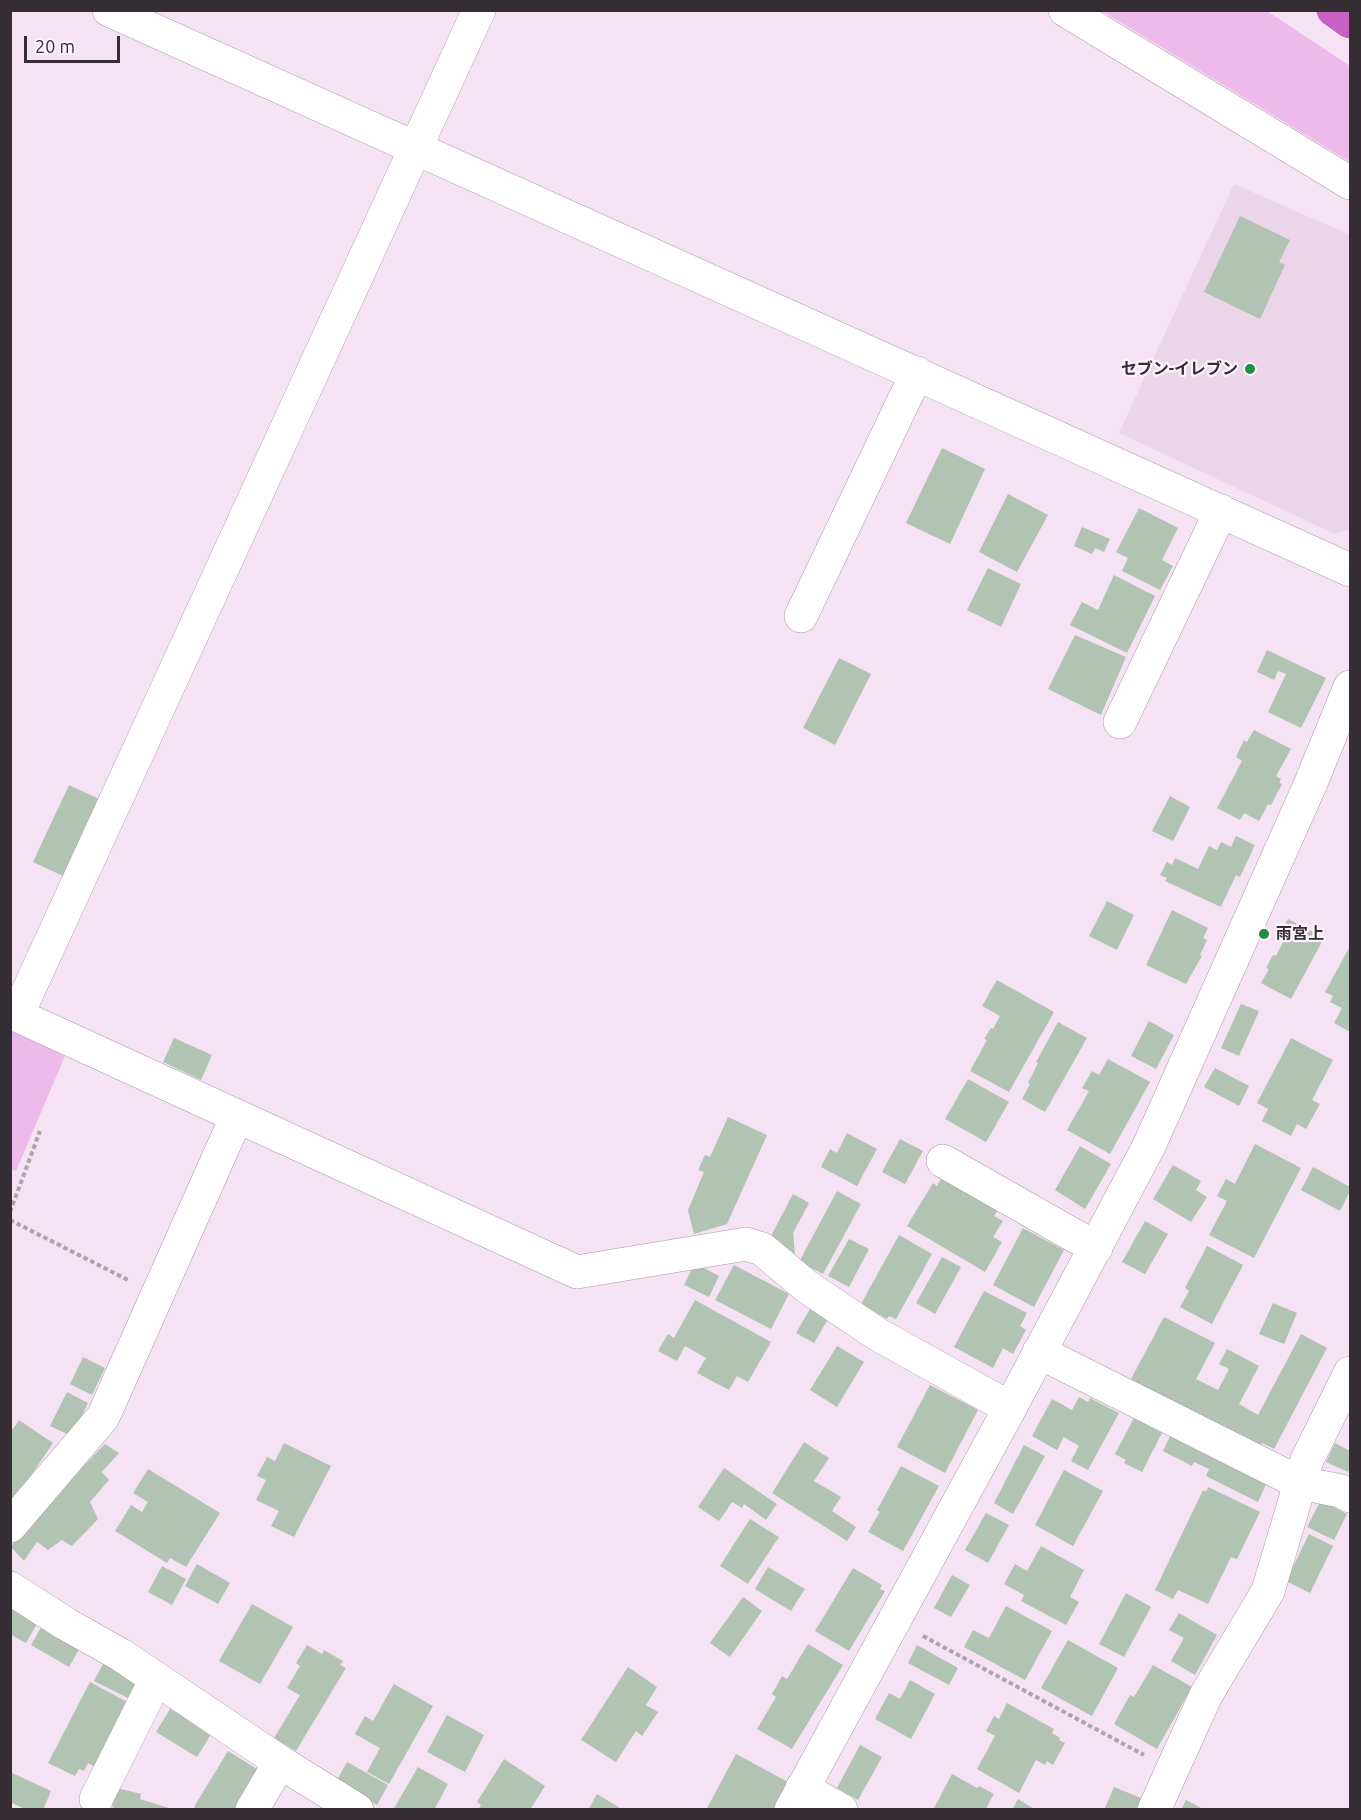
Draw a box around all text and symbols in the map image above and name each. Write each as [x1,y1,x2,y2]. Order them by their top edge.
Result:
scale bar [27,24,123,62]
text: 20 m [35,36,75,56]
place label: セブン-イレブン [1121,359,1238,379]
marker: セブン-イレブン [1243,362,1257,376]
place label: 雨宮上 [1276,924,1324,944]
marker: 雨宮上 [1257,927,1271,941]

